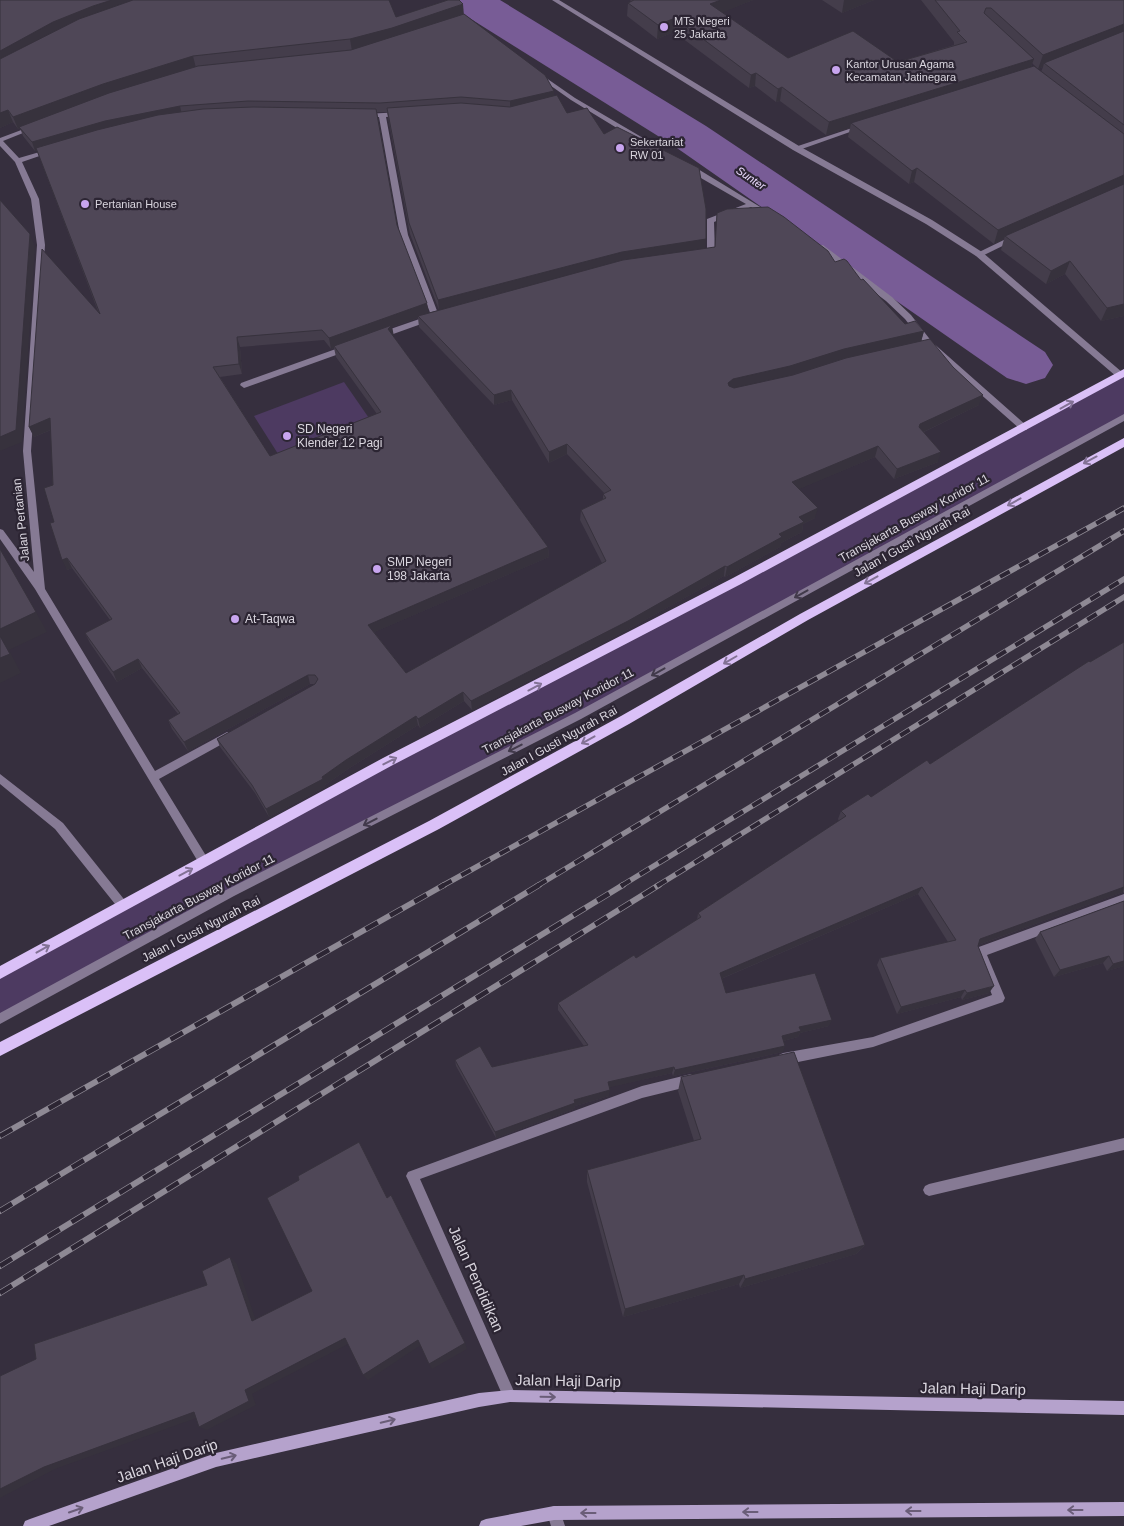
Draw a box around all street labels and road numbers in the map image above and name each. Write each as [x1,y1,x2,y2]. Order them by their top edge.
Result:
street label: Transjakarta Busway Koridor 11 [837,471,992,565]
street label: Jalan Pertanian [10,478,32,562]
street label: Jalan I Gusti Ngurah Rai [851,504,973,580]
street label: Transjakarta Busway Koridor 11 [480,665,636,757]
street label: Jalan I Gusti Ngurah Rai [498,703,620,779]
street label: Transjakarta Busway Koridor 11 [121,851,277,943]
street label: Jalan I Gusti Ngurah Rai [140,893,262,965]
street label: Jalan Pendidikan [445,1223,507,1334]
street label: Jalan Haji Darip [515,1371,621,1390]
street label: Jalan Haji Darip [920,1379,1026,1398]
street label: Jalan Haji Darip [114,1435,220,1486]

